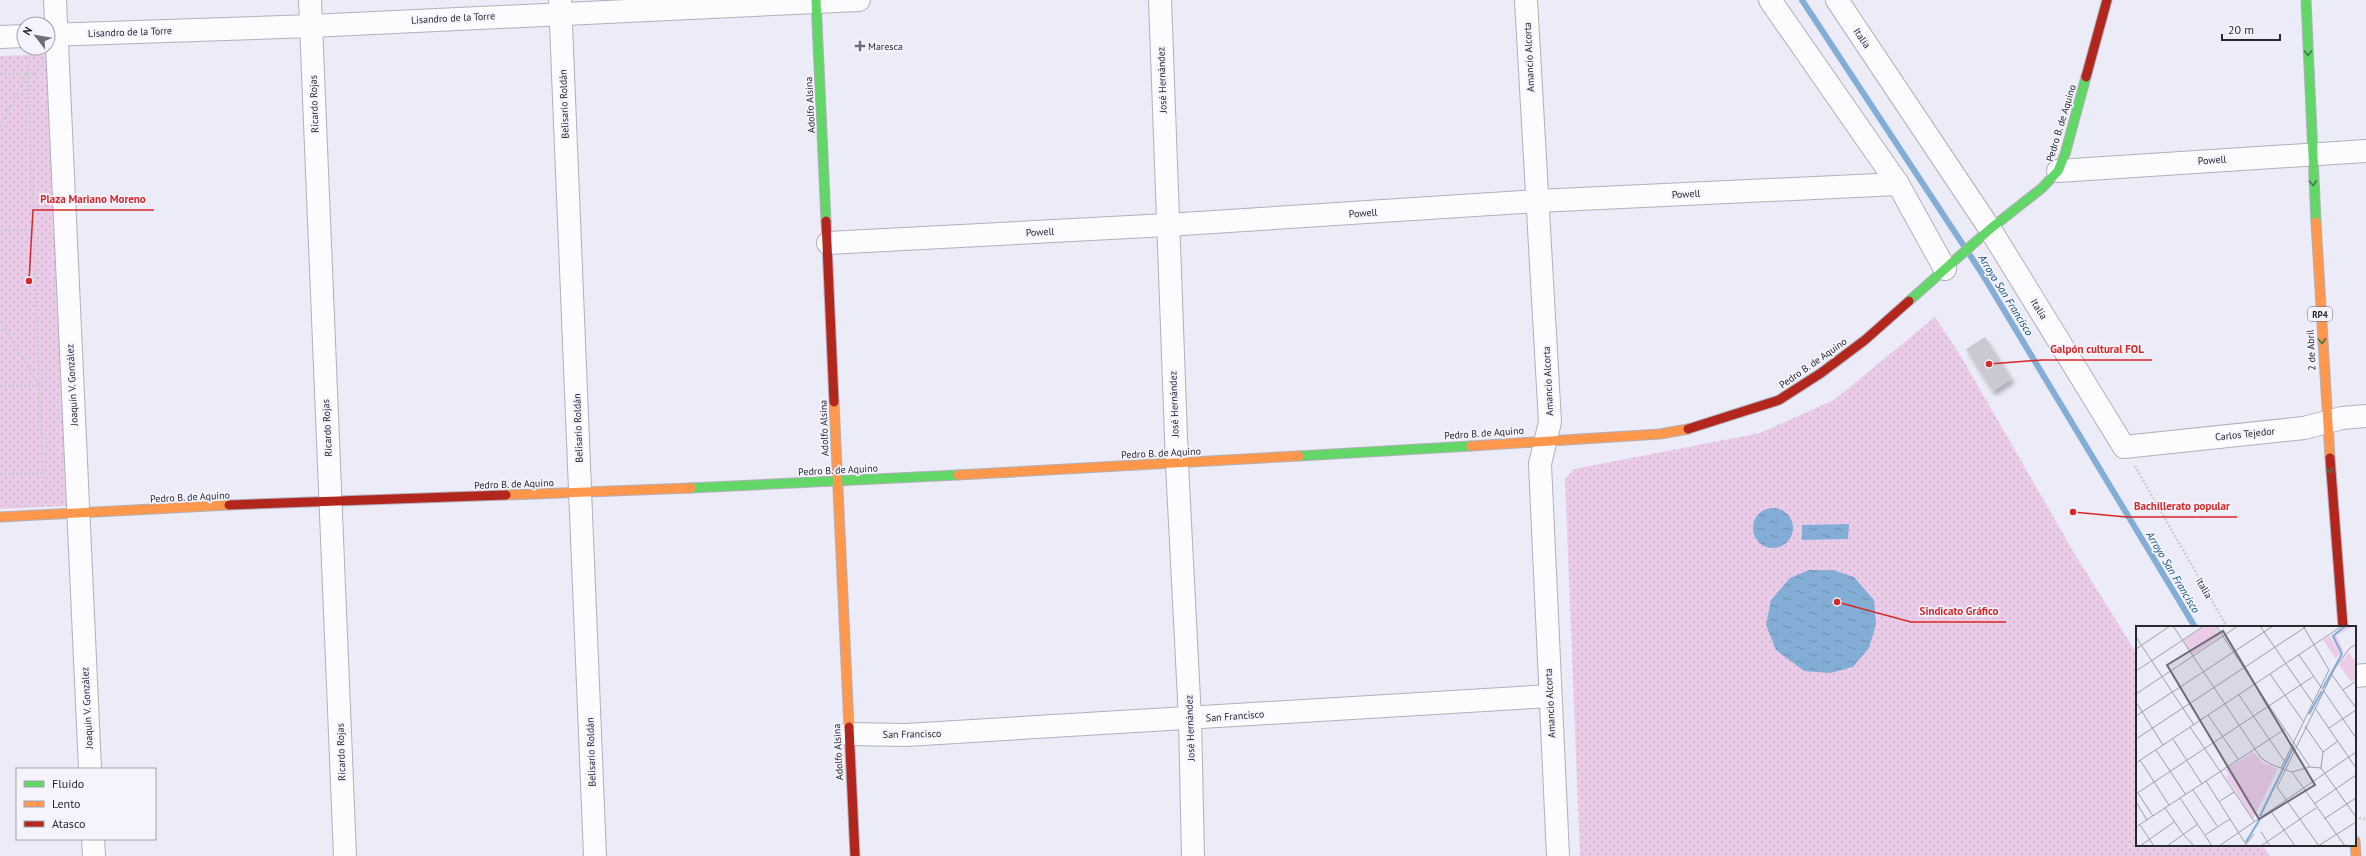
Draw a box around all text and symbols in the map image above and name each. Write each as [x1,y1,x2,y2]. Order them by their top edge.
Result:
street label: Lisandro de la Torre [411,9,495,27]
north arrow [16,16,56,56]
scale bar [2222,16,2280,42]
street label: Amancio Alcorta [1521,22,1537,92]
text: 20 m [2228,22,2254,37]
text: N [20,24,35,38]
street label: Lisandro de la Torre [88,24,172,40]
street label: Italia [1851,25,1874,51]
place label: Maresca [868,40,903,53]
marker: Maresca [855,41,865,51]
street label: José Hernández [1154,47,1170,114]
one-way arrow [2304,50,2312,56]
street label: Belisario Roldán [556,69,572,139]
street label: Ricardo Rojas [306,75,322,133]
street label: Adolfo Alsina [802,76,818,133]
street label: Pedro B. de Aquino [2043,83,2079,163]
street label: Powell [2197,153,2227,167]
one-way arrow [2309,180,2318,186]
callout: Plaza Mariano Moreno [33,187,154,210]
street label: Powell [1671,187,1701,201]
text: Plaza Mariano Moreno [40,192,146,206]
street label: Powell [1348,206,1378,220]
street label: Powell [1025,225,1055,239]
water label: Arroyo San Francisco [1975,251,2037,339]
street label: Italia [2028,296,2050,322]
road number: RP4 [2308,307,2332,321]
street label: 2 de Abril [2303,329,2319,371]
street label: Pedro B. de Aquino [1777,335,1849,391]
callout: Galpón cultural FOL [2042,337,2152,360]
one-way arrow [2317,338,2326,344]
text: Galpón cultural FOL [2050,342,2144,356]
street label: Joaquín V. González [63,344,81,427]
street label: Amancio Alcorta [1540,346,1556,416]
street label: José Hernández [1166,371,1182,438]
street label: Belisario Roldán [570,393,586,463]
street label: Ricardo Rojas [319,399,335,457]
street label: Adolfo Alsina [817,400,831,456]
street label: Pedro B. de Aquino [1444,424,1524,442]
street label: Carlos Tejedor [2214,424,2276,444]
street label: Pedro B. de Aquino [1121,444,1201,462]
street label: Pedro B. de Aquino [798,461,878,479]
one-way arrow [2326,467,2335,473]
street label: Pedro B. de Aquino [474,476,554,492]
street label: Pedro B. de Aquino [150,488,230,506]
callout: Bachillerato popular [2126,494,2237,517]
text: Bachillerato popular [2134,499,2230,513]
water label: Arroyo San Francisco [2143,528,2203,616]
street label: Italia [2193,575,2215,601]
callout: Sindicato Gráfico [1911,599,2006,622]
text: Sindicato Gráfico [1920,604,1998,618]
inset map [2136,626,2356,846]
street label: Joaquín V. González [78,667,96,750]
street label: Amancio Alcorta [1542,668,1558,738]
street label: José Hernández [1182,695,1198,762]
street label: San Francisco [1205,707,1265,725]
street label: Belisario Roldán [583,717,599,787]
street label: Ricardo Rojas [333,723,349,781]
street label: Adolfo Alsina [830,723,846,780]
street label: San Francisco [883,727,941,741]
legend [16,768,156,840]
text: Fluido [52,776,84,791]
text: Lento [52,796,81,811]
text: Atasco [52,816,85,831]

